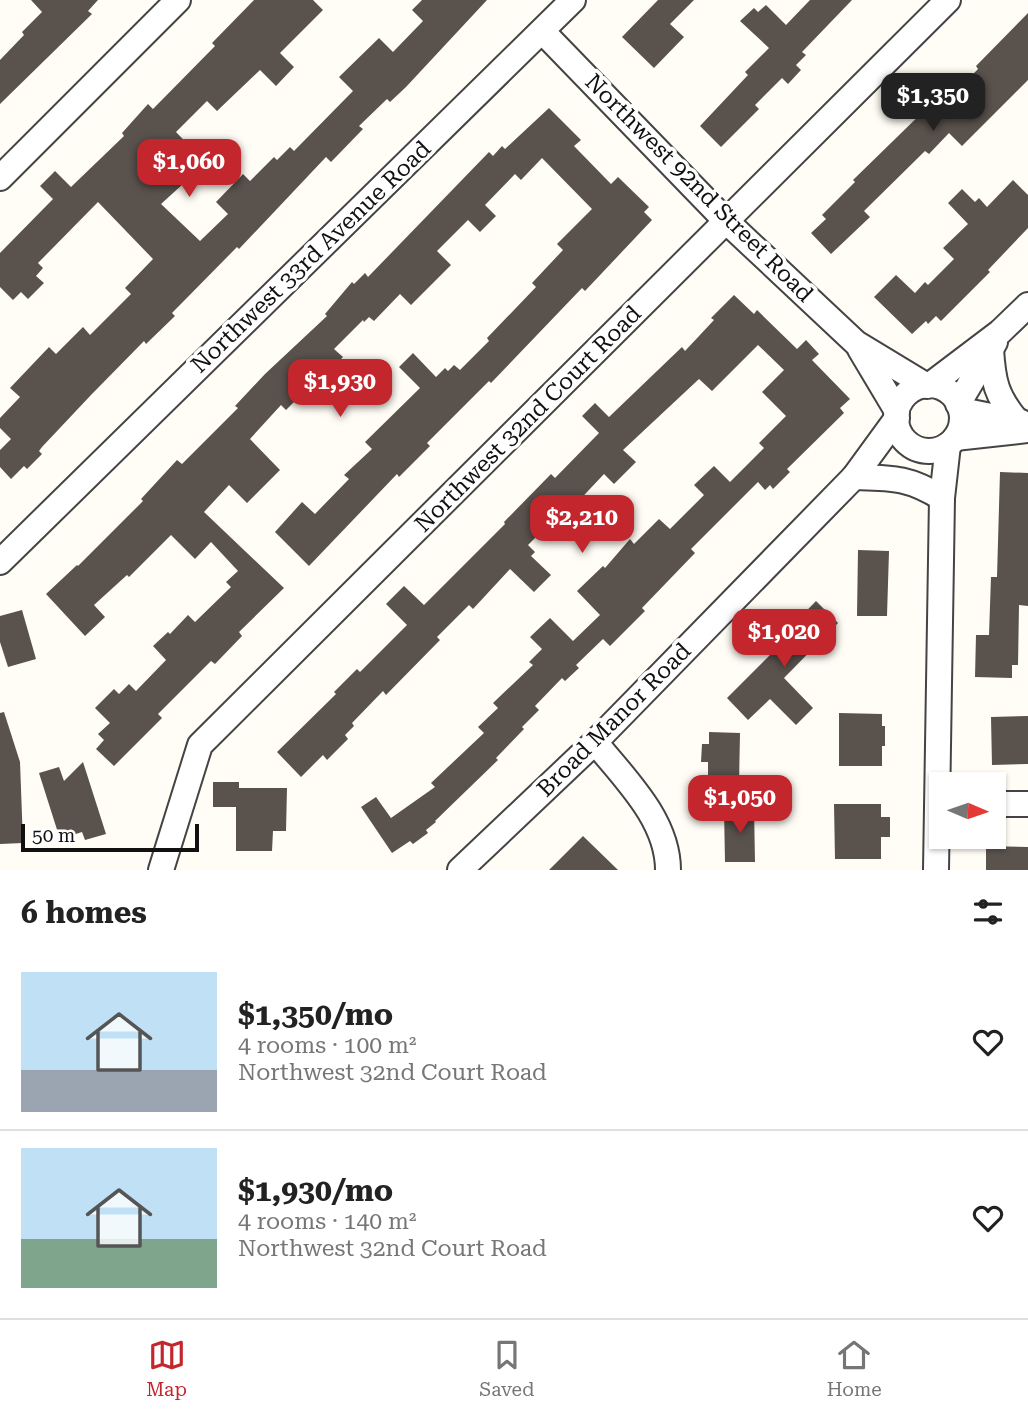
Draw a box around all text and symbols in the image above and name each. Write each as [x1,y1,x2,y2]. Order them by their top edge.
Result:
street label: Northwest 92nd Street Road [579,68,819,308]
pin: $1,350 [876,74,990,133]
text: $1,350 [897,82,969,109]
street label: Northwest 33rd Avenue Road [186,135,436,379]
pin: $1,060 [132,140,246,199]
text: $1,060 [153,148,225,175]
street label: Northwest 32nd Court Road [409,300,647,538]
pin: $1,930 [283,360,397,419]
text: $1,930 [304,368,376,395]
pin: $2,210 [525,496,639,555]
text: $2,210 [546,504,618,531]
pin: $1,020 [727,610,841,669]
text: $1,020 [748,618,820,645]
street label: Broad Manor Road [532,637,697,802]
north arrow [929,772,1006,849]
map controls [929,772,1006,849]
pin: $1,050 [683,776,797,835]
text: $1,050 [704,784,776,811]
scale bar [21,821,200,853]
text: 50 m [32,824,75,847]
icon: filters [969,893,1007,931]
text: 6 homes [21,895,147,930]
text: $1,350/mo [238,997,393,1032]
icon: home [77,1000,161,1084]
icon: heart [969,1023,1007,1061]
text: 4 rooms · 100 m² [238,1032,416,1059]
text: Northwest 32nd Court Road [238,1059,547,1086]
text: $1,930/mo [238,1173,393,1208]
icon: home [77,1176,161,1260]
icon: heart [969,1199,1007,1237]
text: 4 rooms · 140 m² [238,1208,416,1235]
text: Northwest 32nd Court Road [238,1235,547,1262]
tab: Map [146,1336,187,1401]
tab: Saved [479,1336,534,1401]
tab: Home [827,1336,882,1401]

